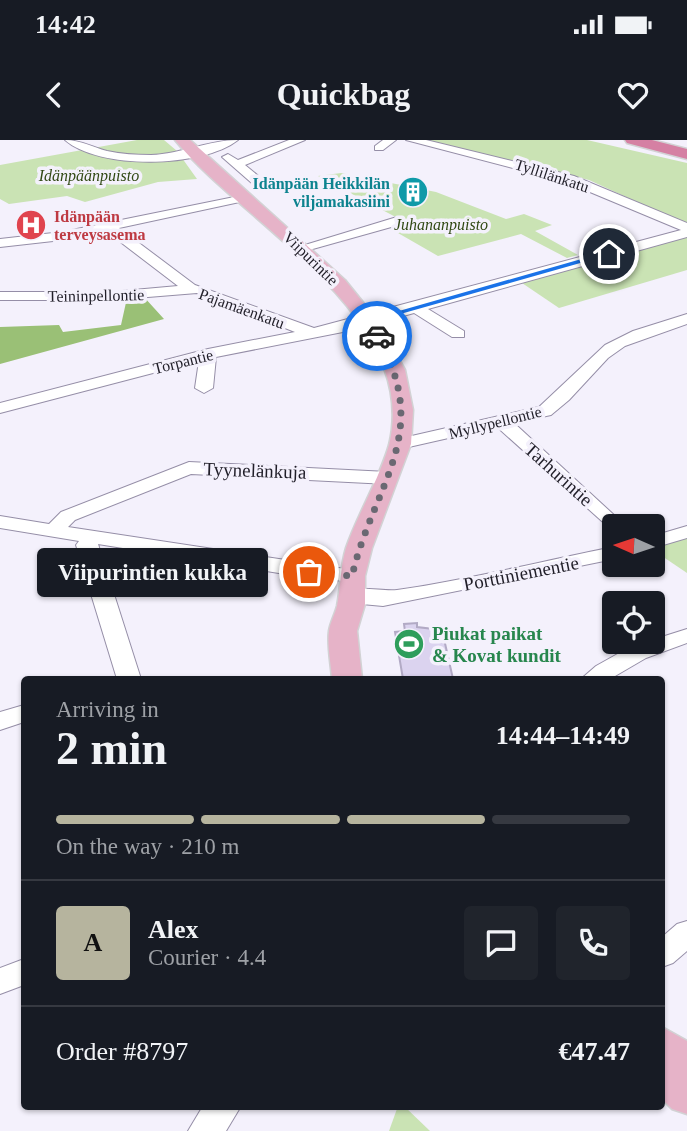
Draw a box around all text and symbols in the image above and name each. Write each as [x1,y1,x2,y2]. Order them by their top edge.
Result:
text: 14:42 [35,10,96,39]
icon: back [35,76,73,114]
text: Quickbag [277,76,410,112]
icon: heart [614,76,652,114]
street label: Tyllilänkatu [512,155,591,196]
park label: Idänpäänpuisto [38,167,139,185]
place label: Idänpään Heikkilän viljamakasiini [253,175,391,211]
building icon: Idänpään Heikkilän viljamakasiini [396,175,430,209]
hospital icon: Idänpään terveysasema [14,208,48,242]
place label: Idänpään terveysasema [54,208,146,244]
park label: Juhananpuisto [394,216,488,234]
pin [579,224,639,284]
street label: Viipurintie [279,228,341,289]
icon: home [590,235,628,273]
street label: Pajamäenkatu [196,285,287,333]
street label: Teininpellontie [48,286,144,306]
courier [342,301,412,371]
icon: car [358,317,396,355]
street label: Torpantie [151,346,215,378]
street label: Myllypellontie [447,403,544,443]
street label: Tarhurintie [520,438,597,510]
street label: Tyynelänkuja [203,458,307,483]
north arrow [602,514,665,578]
map controls [602,514,665,654]
pin [279,542,339,602]
callout: Viipurintien kukka [36,548,267,597]
street label: Porttiniementie [462,552,581,595]
icon: bag [290,553,328,591]
text: Viipurintien kukka [58,560,247,585]
button: locate [602,591,665,654]
place label: Piukat paikat & Kovat kundit [432,623,561,666]
sports icon: Piukat paikat & Kovat kundit [392,627,426,661]
text: Arriving in [56,697,159,722]
text: 14:44–14:49 [496,721,630,750]
text: 2 min [56,723,167,774]
text: On the way · 210 m [56,834,239,859]
button: chat [464,906,538,980]
button: phone [556,906,630,980]
text: Alex [148,915,199,944]
text: A [84,928,102,957]
text: Courier · 4.4 [148,945,266,970]
text: Order #8797 [56,1037,188,1066]
text: €47.47 [559,1037,630,1066]

